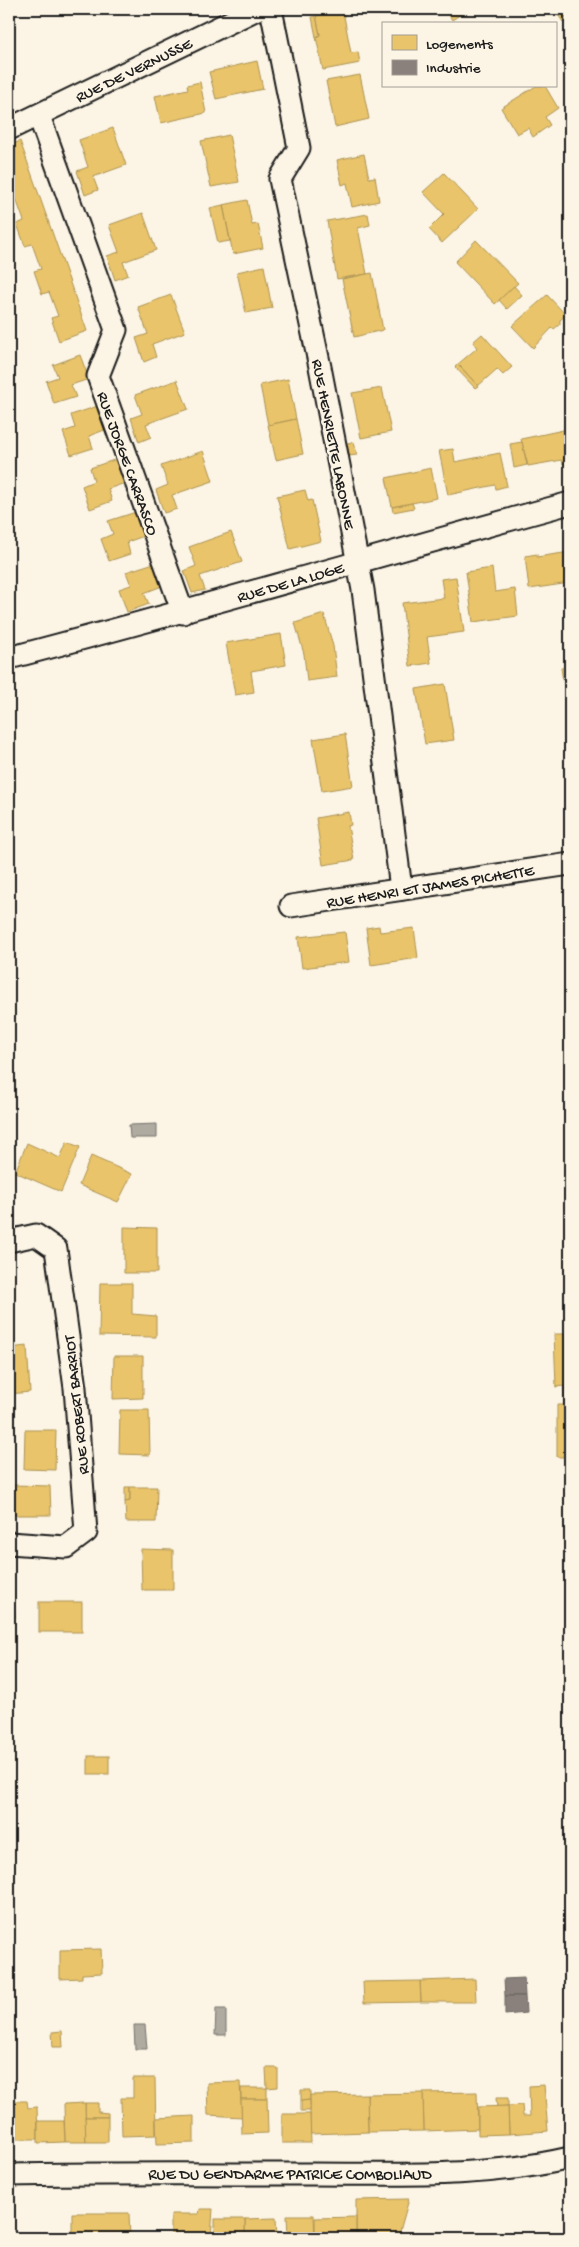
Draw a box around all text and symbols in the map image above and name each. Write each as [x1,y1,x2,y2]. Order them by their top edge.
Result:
legend [382,22,556,88]
street label: RUE DE VERNUSSE [73,35,197,109]
text: Logements [426,36,493,54]
text: Industrie [426,60,481,78]
street label: RUE HENRIETTE LABONNE [306,358,358,532]
street label: RUE JORGE CARRASCO [91,390,161,539]
street label: RUE DE LA LOGE [235,560,348,609]
street label: RUE HENRI ET JAMES PICHETTE [325,863,537,914]
street label: RUE ROBERT BARRIOT [62,1333,95,1475]
street label: RUE DU GENDARME PATRICE COMBOLIAUD [148,2167,432,2186]

